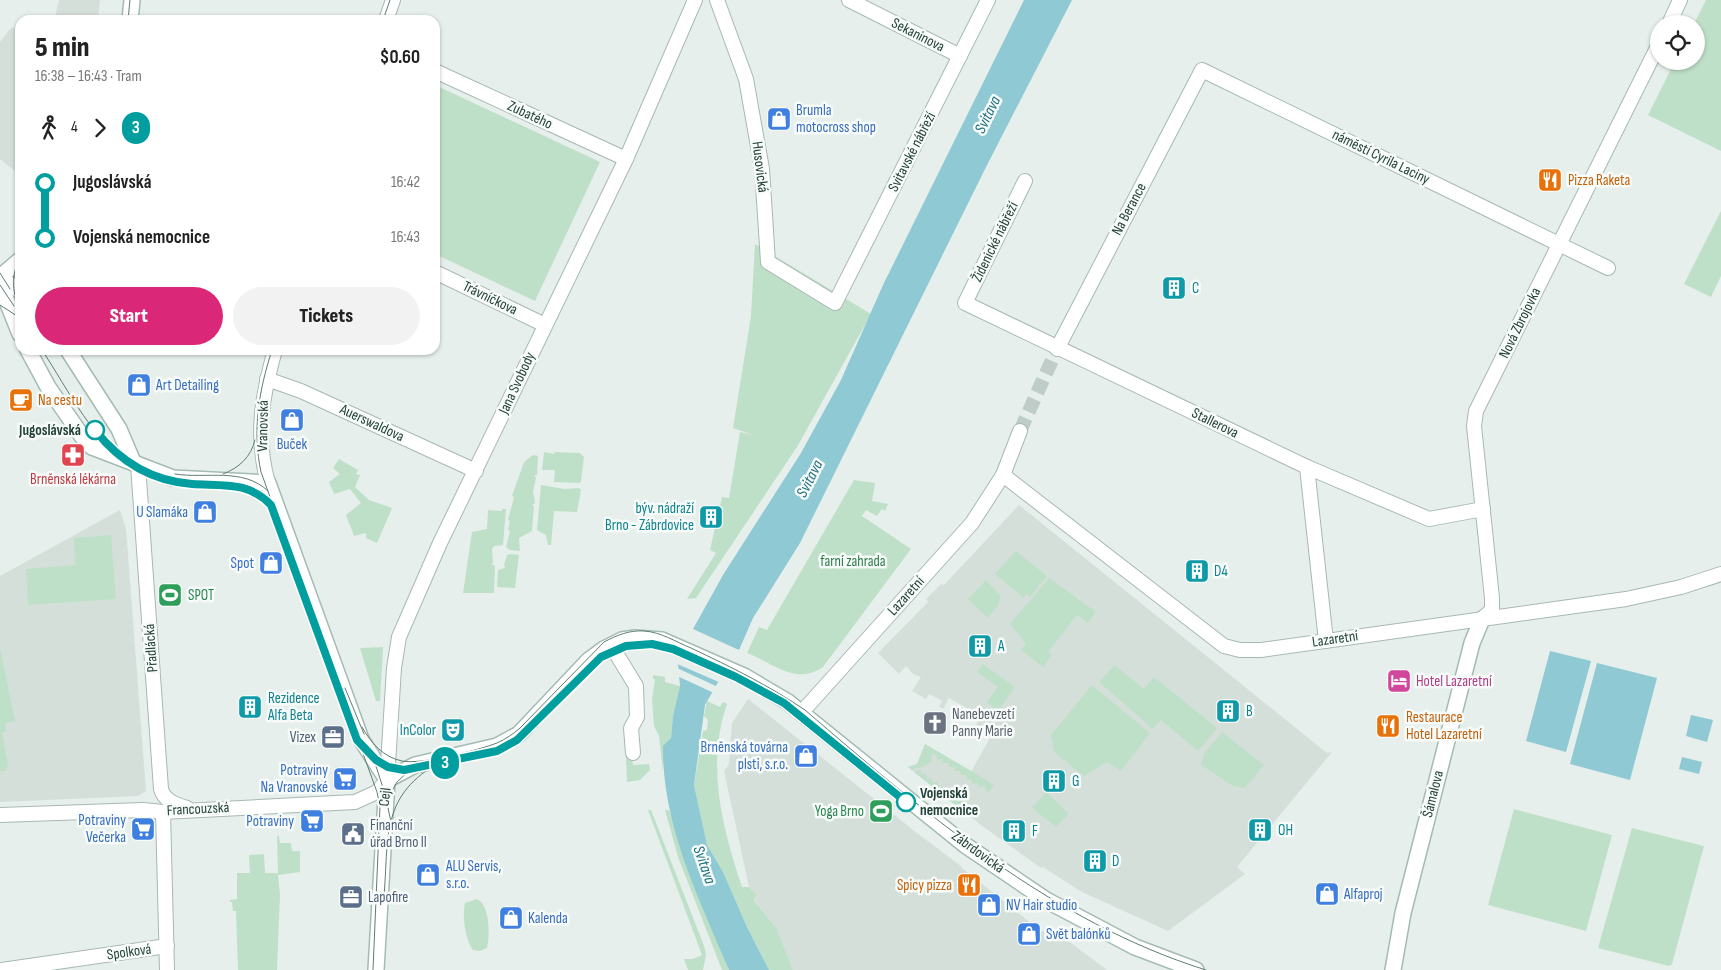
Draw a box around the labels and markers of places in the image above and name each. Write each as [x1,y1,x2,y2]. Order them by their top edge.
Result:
place label: Brumla motocross shop [796,101,876,137]
shop icon: Brumla motocross shop [766,106,792,132]
restaurant icon: Pizza Raketa [1537,167,1563,193]
place label: Pizza Raketa [1568,171,1631,190]
building icon: C [1161,275,1187,301]
place label: C [1192,279,1199,298]
shop icon: Art Detailing [126,372,152,398]
place label: Art Detailing [155,376,219,395]
cafe icon: Na cestu [8,387,34,413]
place label: Na cestu [38,391,82,410]
shop icon: Buček [279,407,305,433]
marker: Jugoslávská [85,420,105,440]
place label: Jugoslávská [18,421,81,440]
place label: Buček [277,435,308,454]
pharmacy icon: Brněnská lékárna [60,442,86,468]
place label: Brněnská lékárna [30,470,116,489]
shop icon: U Slamáka [192,499,218,525]
place label: býv. nádraží Brno - Zábrdovice [605,499,694,535]
place label: U Slamáka [136,503,188,522]
building icon: býv. nádraží Brno - Zábrdovice [698,504,724,530]
shop icon: Spot [258,550,284,576]
place label: Spot [231,554,254,573]
building icon: D4 [1184,558,1210,584]
place label: D4 [1214,562,1228,581]
sports icon: SPOT [157,582,183,608]
place label: SPOT [188,586,214,605]
building icon: A [967,633,993,659]
place label: A [997,637,1005,656]
hotel icon: Hotel Lazaretní [1386,668,1412,694]
place label: Hotel Lazaretní [1416,672,1492,691]
place label: Rezidence Alfa Beta [267,689,320,725]
building icon: Rezidence Alfa Beta [237,694,263,720]
building icon: B [1215,698,1241,724]
place label: B [1246,702,1253,721]
place label: Nanebevzetí Panny Marie [952,705,1015,741]
place label: Restaurace Hotel Lazaretní [1406,708,1482,744]
church icon: Nanebevzetí Panny Marie [922,710,948,736]
restaurant icon: Restaurace Hotel Lazaretní [1375,713,1401,739]
theatre icon: InColor [440,717,466,743]
place label: InColor [400,721,437,740]
office icon: Vizex [320,724,346,750]
place label: Vizex [290,728,316,747]
place label: Brněnská továrna plsti, s.r.o. [701,738,788,774]
shop icon: Brněnská továrna plsti, s.r.o. [793,743,819,769]
place label: Potraviny Na Vranovské [261,761,328,797]
supermarket icon: Potraviny Na Vranovské [332,766,358,792]
building icon: G [1041,768,1067,794]
place label: G [1072,772,1080,791]
place label: Vojenská nemocnice [920,784,978,820]
marker: Vojenská nemocnice [896,792,916,812]
sports icon: Yoga Brno [868,798,894,824]
place label: Yoga Brno [815,802,864,821]
supermarket icon: Potraviny [299,808,325,834]
place label: Potraviny Večerka [78,811,126,847]
place label: Potraviny [246,812,294,831]
supermarket icon: Potraviny Večerka [130,816,156,842]
place label: Finanční úřad Brno II [370,816,427,852]
building icon: OH [1247,817,1273,843]
building icon: F [1001,818,1027,844]
public building icon: Finanční úřad Brno II [340,821,366,847]
place label: OH [1278,821,1293,840]
place label: F [1032,822,1038,841]
building icon: D [1082,848,1108,874]
place label: D [1112,852,1119,871]
place label: ALU Servis, s.r.o. [445,857,501,893]
shop icon: ALU Servis, s.r.o. [415,862,441,888]
restaurant icon: Spicy pizza [956,872,982,898]
place label: Spicy pizza [897,876,952,895]
shop icon: Alfaproj [1314,881,1340,907]
office icon: Lapofire [338,884,364,910]
place label: Alfaproj [1343,885,1383,904]
place label: Lapofire [368,888,408,907]
shop icon: NV Hair studio [976,892,1002,918]
place label: NV Hair studio [1006,896,1077,915]
shop icon: Kalenda [498,905,524,931]
place label: Kalenda [528,909,568,928]
shop icon: Svět balónků [1016,921,1042,947]
place label: Svět balónků [1046,925,1110,944]

